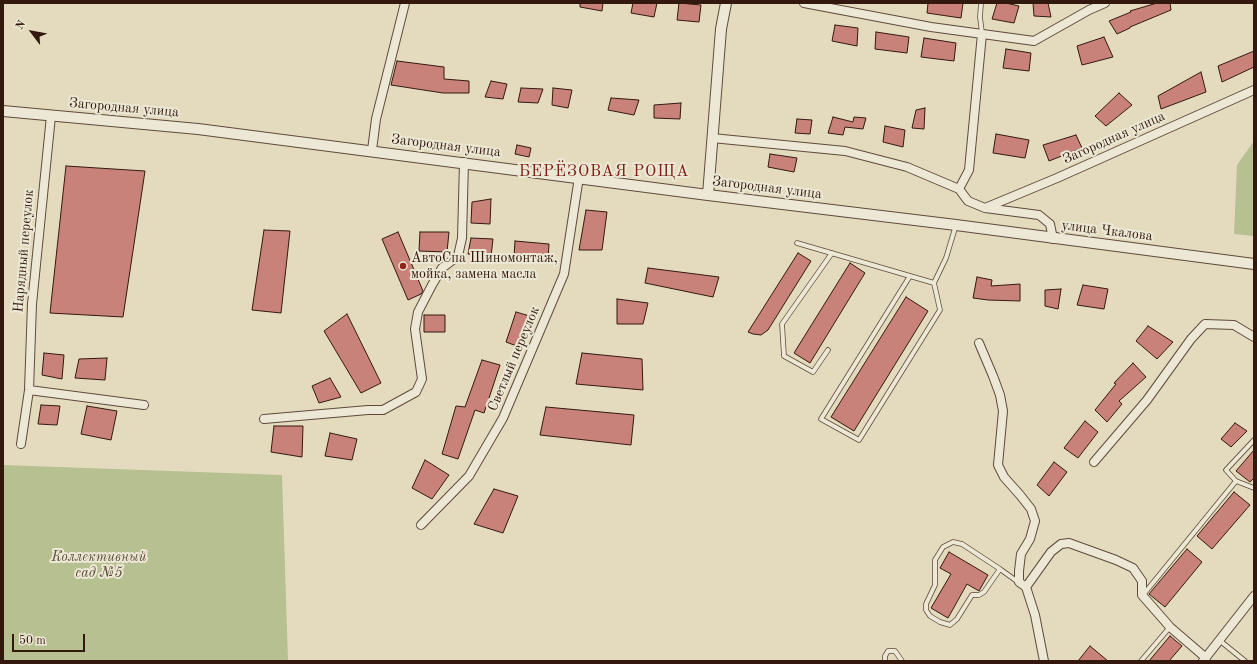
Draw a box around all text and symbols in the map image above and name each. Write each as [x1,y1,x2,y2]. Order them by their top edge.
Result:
north arrow [12,12,52,52]
text: N [15,19,28,32]
street label: Загородная улица [68,95,180,121]
street label: Загородная улица [1060,108,1168,168]
street label: Загородная улица [390,131,502,161]
district label: БЕРЁЗОВАЯ РОЩА [519,162,689,182]
street label: Загородная улица [711,173,823,203]
street label: Нарядный переулок [10,189,38,313]
street label: улица Чкалова [1061,217,1153,245]
place label: АвтоСпа Шиномонтаж, мойка, замена масла [411,250,558,282]
marker: АвтоСпа Шиномонтаж, мойка, замена масла [398,261,408,271]
street label: Светлый переулок [484,304,544,414]
park label: Коллективный сад №5 [51,549,147,582]
scale bar [14,626,87,652]
text: 50 m [19,635,46,647]

